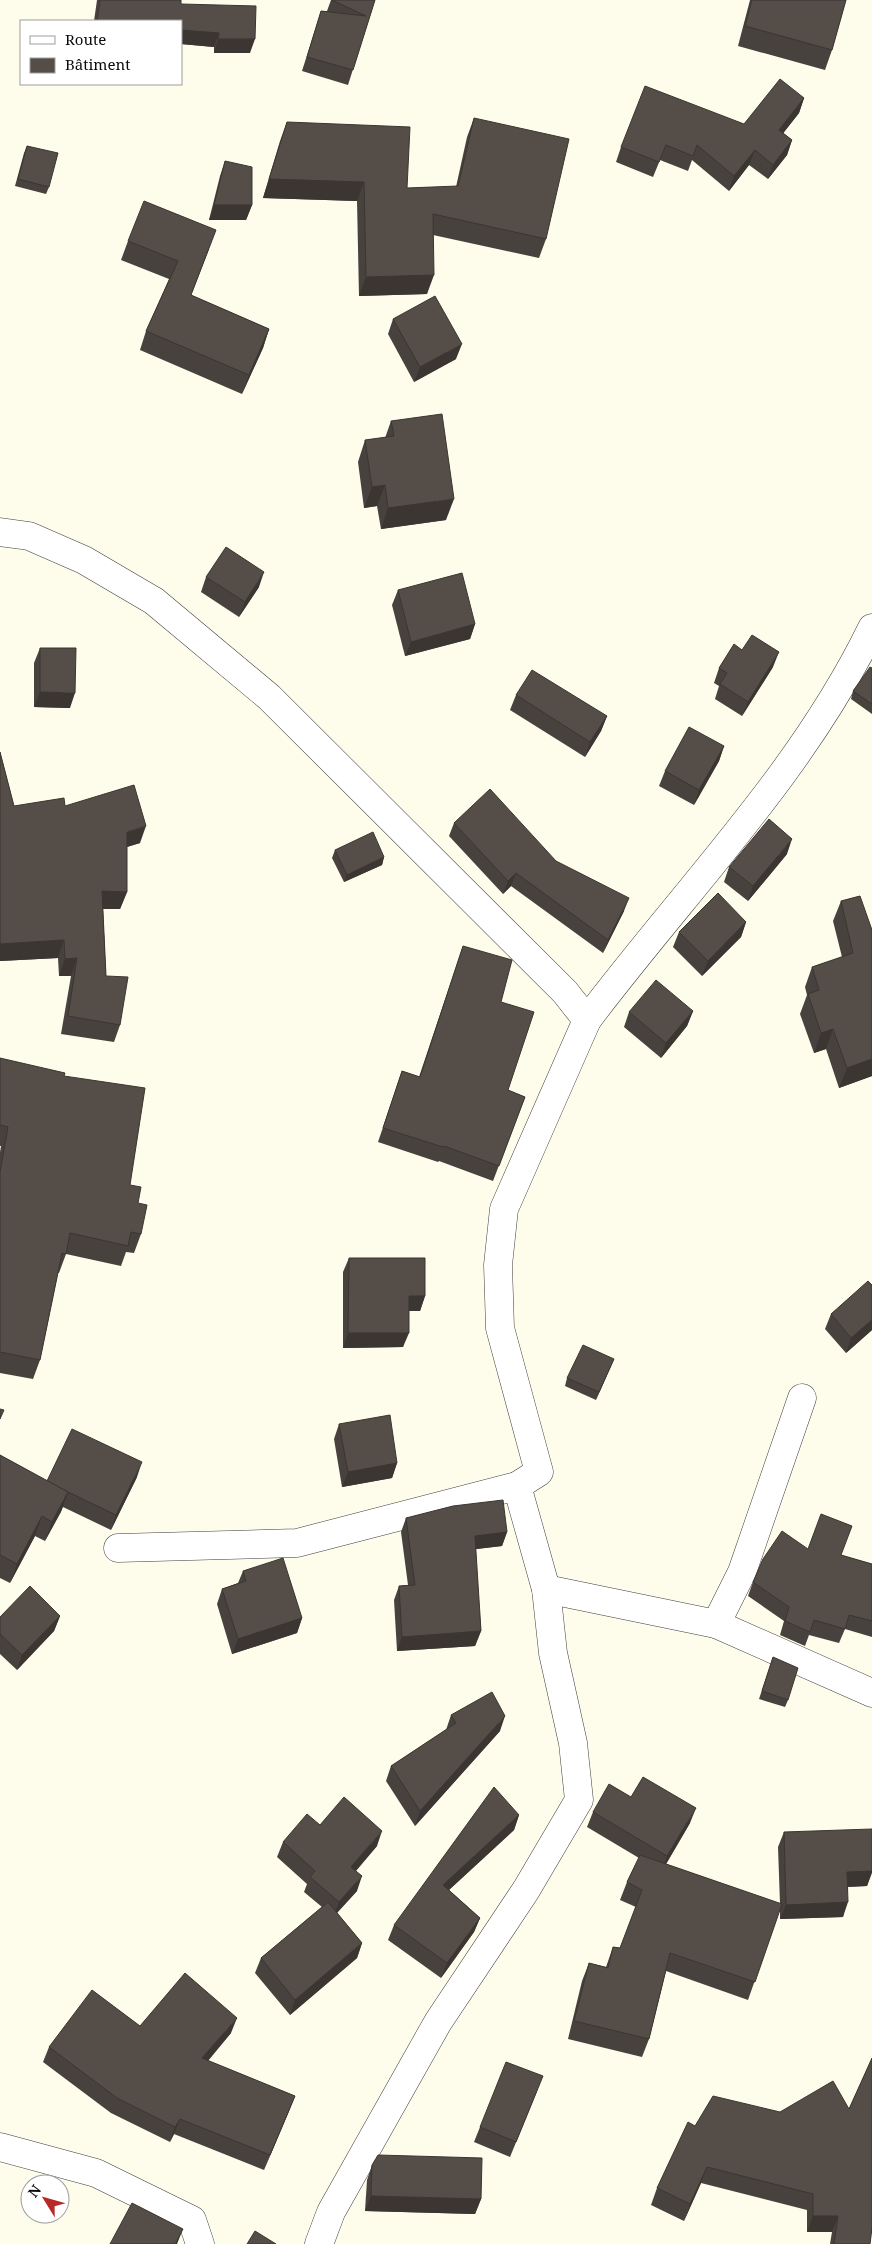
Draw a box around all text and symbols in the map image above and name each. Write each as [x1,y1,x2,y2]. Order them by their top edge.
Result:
legend [20,20,182,85]
text: Route [65,29,106,49]
text: Bâtiment [65,54,131,74]
north arrow [20,2174,70,2224]
text: N [23,2181,45,2201]

